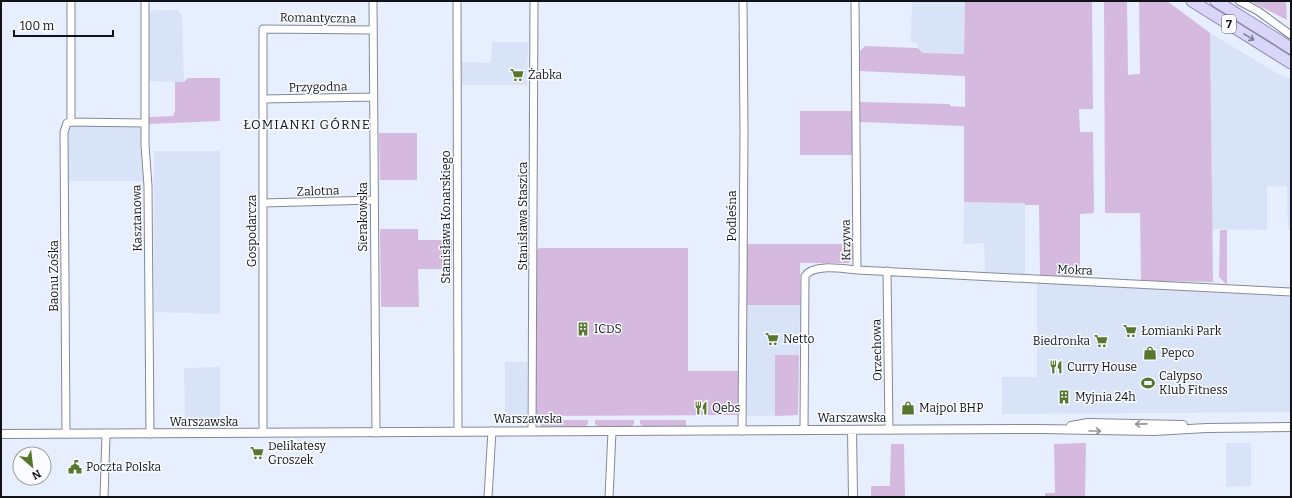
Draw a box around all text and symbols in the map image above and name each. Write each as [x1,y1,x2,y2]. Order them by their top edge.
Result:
street label: Romantyczna [280,10,357,26]
scale bar [14,12,113,38]
road number: 7 [1222,15,1236,33]
text: 100 m [20,19,55,33]
one-way arrow [1243,33,1255,41]
supermarket icon: Żabka [509,67,525,83]
place label: Żabka [528,67,562,82]
street label: Przygodna [288,79,348,95]
district label: ŁOMIANKI GÓRNE [243,117,371,132]
street label: Stanisława Konarskiego [439,150,453,284]
street label: Stanisława Staszica [516,161,530,270]
street label: Sierakowska [356,182,370,252]
street label: Zalotna [296,183,340,199]
street label: Kasztanowa [129,184,145,252]
street label: Podleśna [725,190,739,242]
street label: Gospodarcza [245,194,259,267]
street label: Krzywa [839,219,853,261]
street label: Baonu Zośka [47,240,61,312]
street label: Mokra [1057,262,1094,278]
street label: Orzechowa [869,318,885,381]
building icon: ICDS [575,321,591,337]
place label: ICDS [594,322,622,336]
supermarket icon: Łomianki Park [1122,323,1138,339]
place label: Łomianki Park [1141,324,1222,338]
supermarket icon: Netto [764,331,780,347]
place label: Netto [783,332,814,346]
supermarket icon: Biedronka [1093,333,1109,349]
place label: Biedronka [1033,334,1090,348]
shop icon: Pepco [1142,345,1158,361]
place label: Pepco [1161,346,1195,360]
restaurant icon: Curry House [1048,359,1064,375]
place label: Curry House [1067,360,1137,374]
place label: Calypso Klub Fitness [1159,369,1228,397]
sports icon: Calypso Klub Fitness [1140,375,1156,391]
building icon: Myjnia 24h [1056,389,1072,405]
place label: Myjnia 24h [1075,390,1136,404]
restaurant icon: Qebs [693,400,709,416]
shop icon: Majpol BHP [900,400,916,416]
place label: Qebs [712,401,740,415]
place label: Majpol BHP [919,401,983,415]
street label: Warszawska [818,411,887,425]
street label: Warszawska [494,412,563,426]
street label: Warszawska [170,415,239,429]
one-way arrow [1135,420,1148,427]
one-way arrow [1088,427,1101,435]
place label: Delikatesy Groszek [268,439,326,467]
supermarket icon: Delikatesy Groszek [249,445,265,461]
north arrow [12,446,52,486]
public building icon: Poczta Polska [67,459,83,475]
place label: Poczta Polska [86,460,161,474]
text: N [29,467,43,482]

